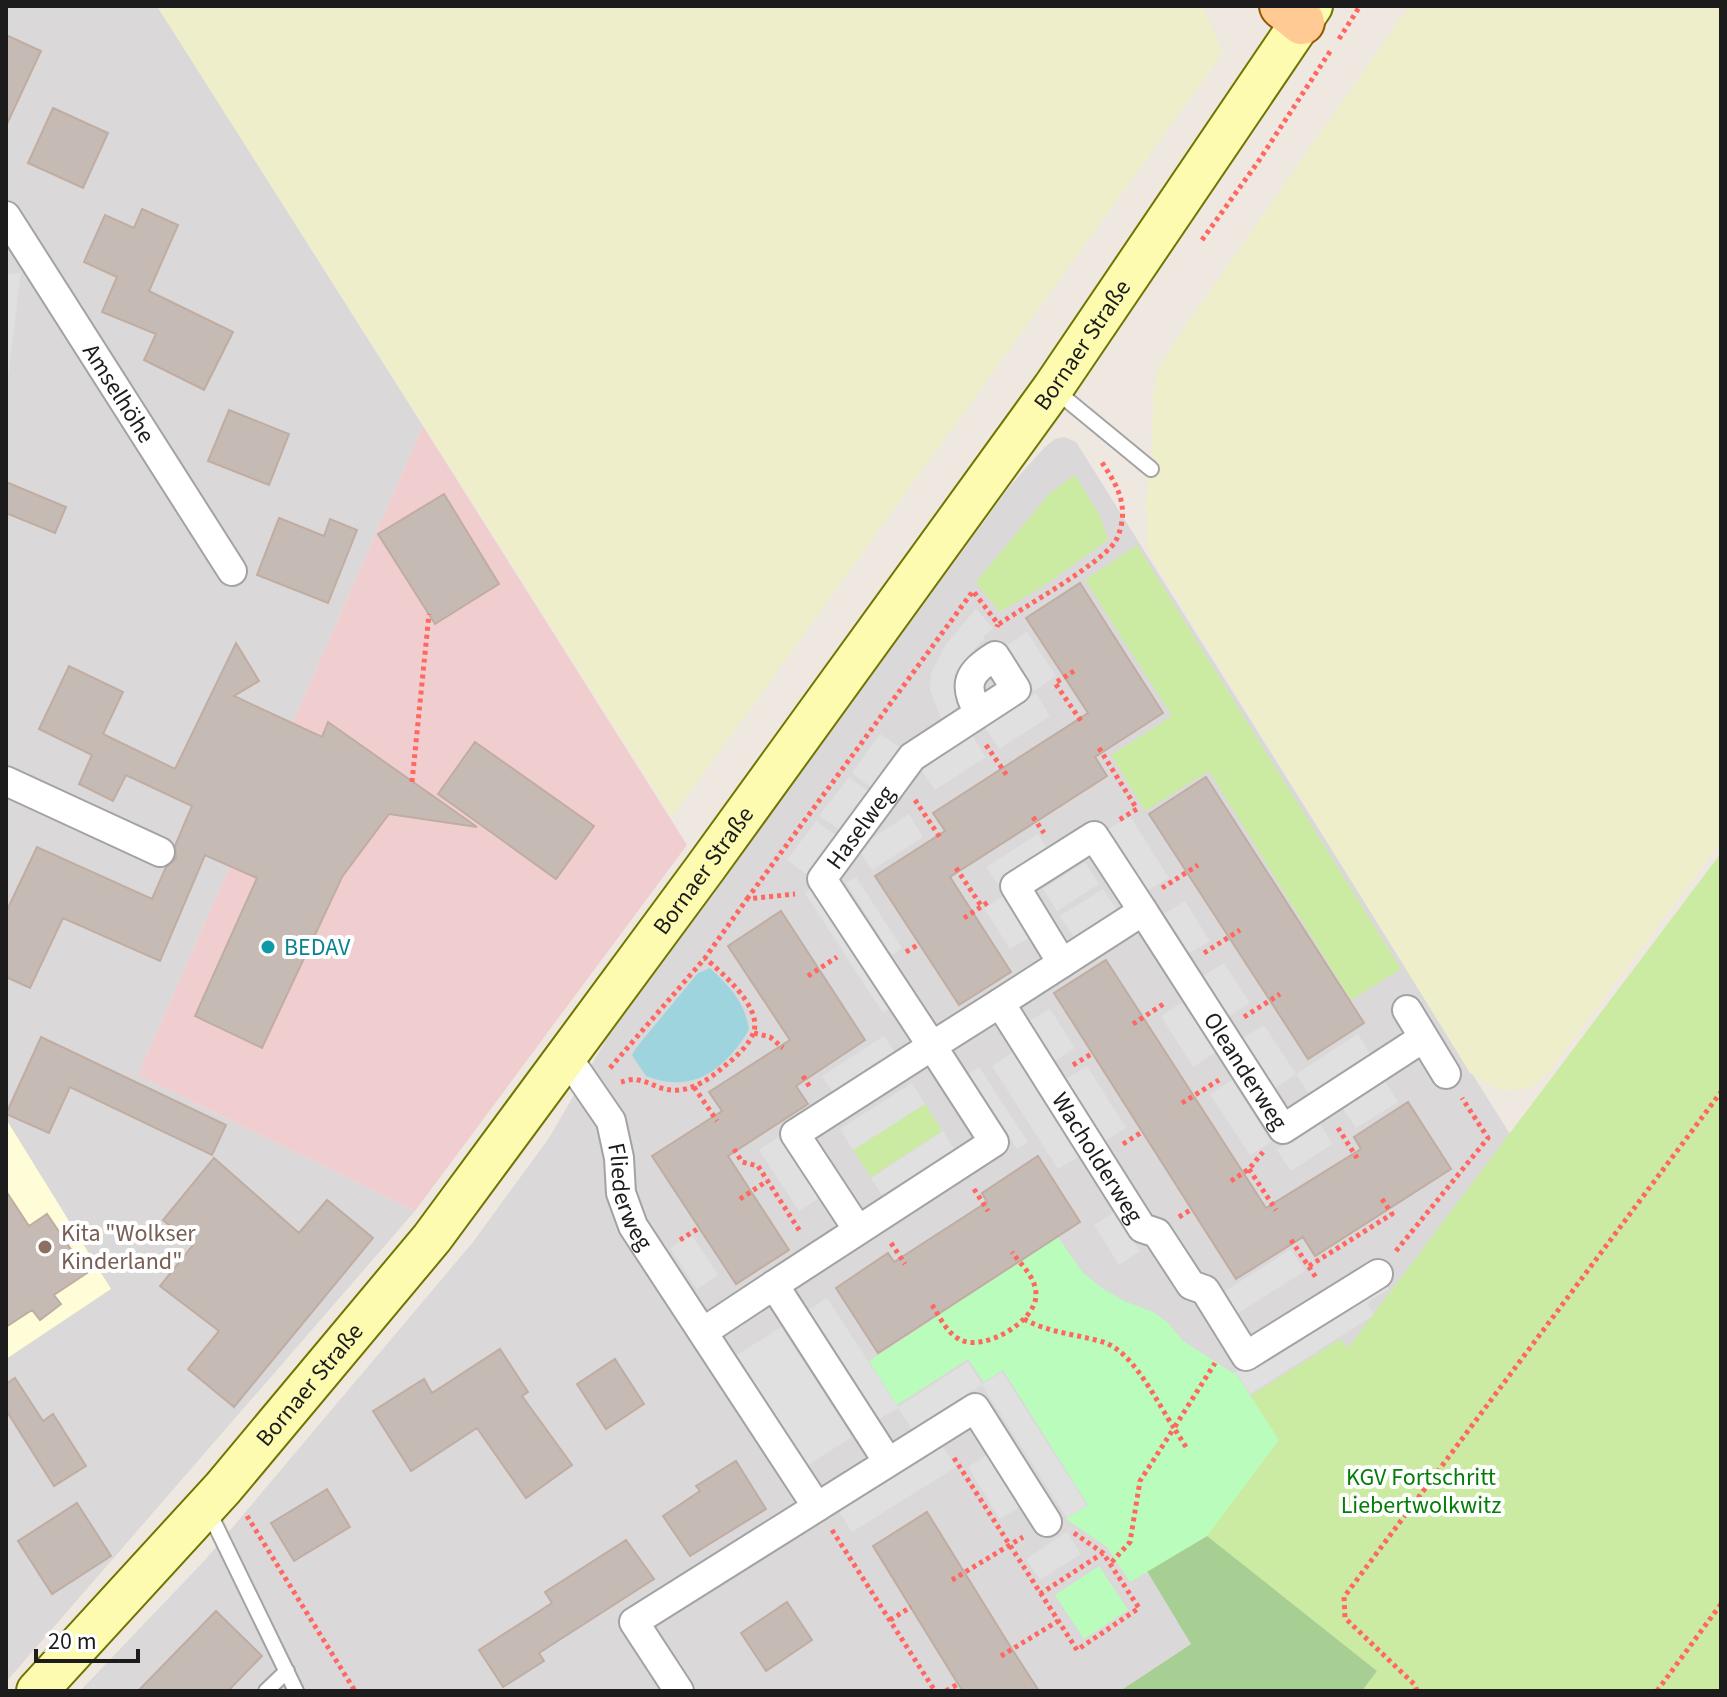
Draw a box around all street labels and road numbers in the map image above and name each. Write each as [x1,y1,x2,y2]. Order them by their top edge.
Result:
street label: Bornaer Straße [1025,272,1139,418]
street label: Amselhöhe [74,336,164,450]
street label: Haselweg [817,778,903,877]
street label: Bornaer Straße [644,799,762,942]
street label: Oleanderweg [1195,1005,1297,1137]
street label: Wacholderweg [1043,1085,1152,1230]
street label: Fliederweg [599,1140,662,1257]
street label: Bornaer Straße [247,1315,371,1454]

